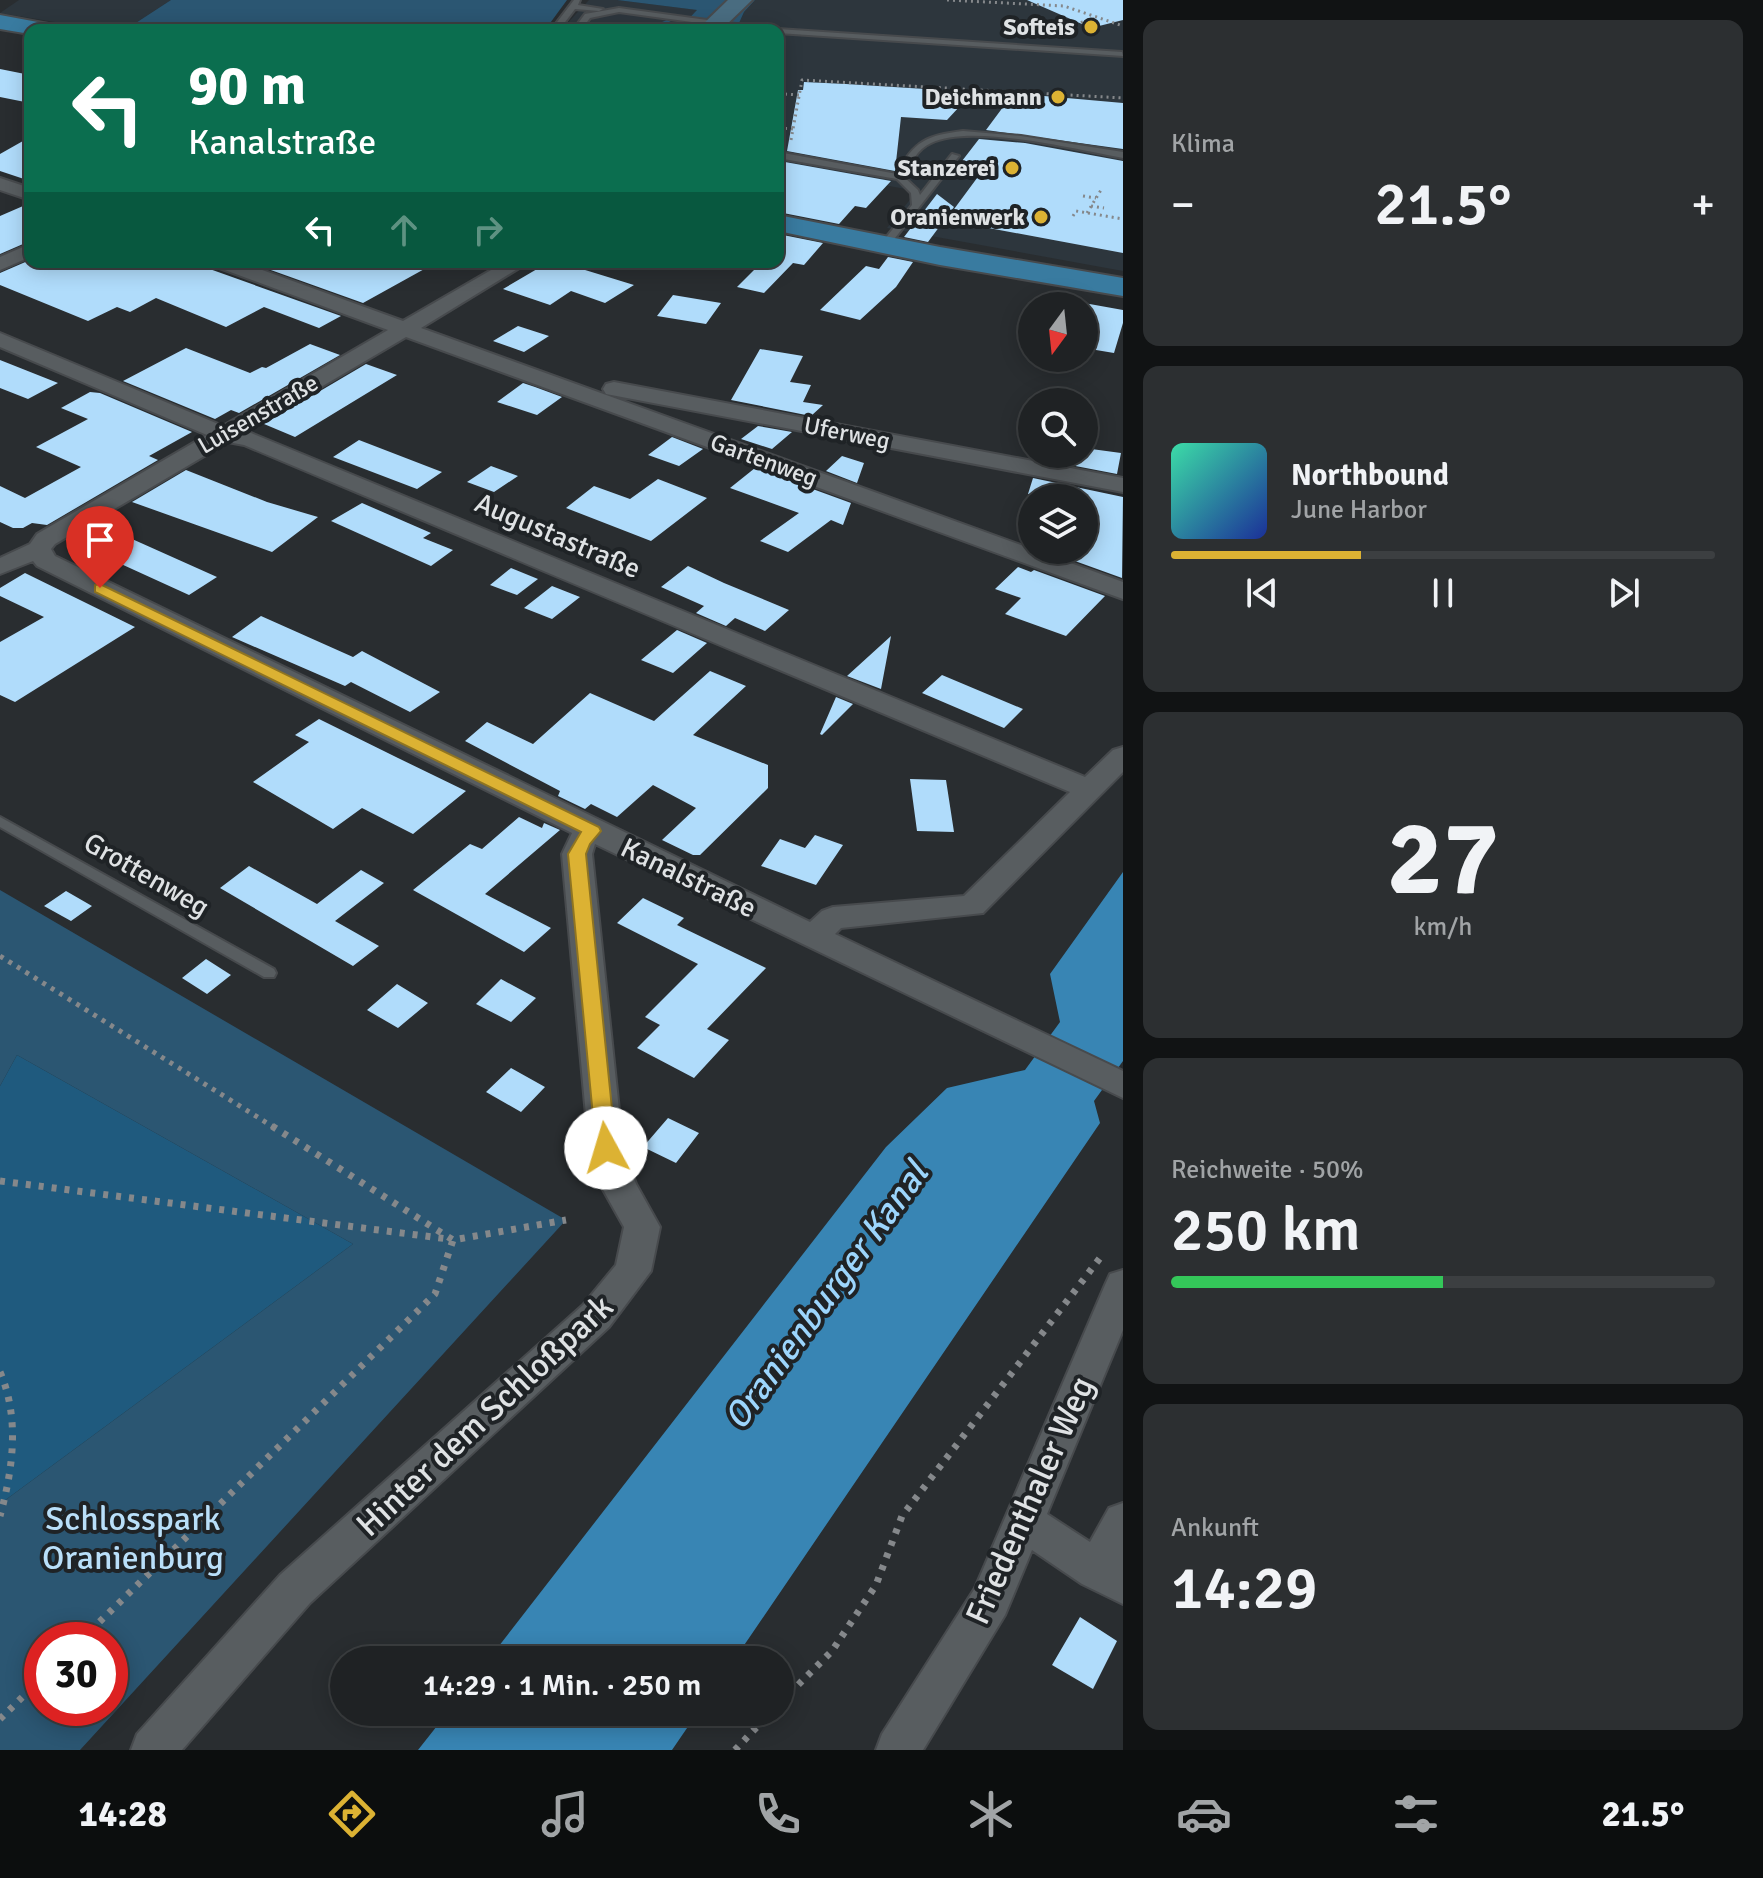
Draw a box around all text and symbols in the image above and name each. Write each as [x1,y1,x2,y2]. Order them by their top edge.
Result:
place label: Softeis [1003,12,1075,42]
marker: Softeis [1082,18,1100,36]
text: 90 m [188,51,306,120]
icon: left [56,56,160,160]
place label: Deichmann [925,82,1042,112]
marker: Deichmann [1049,88,1067,106]
text: Kanalstraße [188,120,376,165]
text: Klima [1171,128,1235,160]
place label: Stanzerei [897,153,996,183]
marker: Stanzerei [1003,159,1021,177]
text: 21.5° [1375,168,1511,242]
text: − [1171,178,1195,232]
text: + [1691,178,1715,232]
place label: Oranienwerk [890,202,1025,232]
icon: left [298,208,342,252]
icon: ahead [382,208,426,252]
icon: right [466,208,510,252]
marker: Oranienwerk [1032,208,1050,226]
north arrow [1018,292,1098,372]
map controls [1018,292,1098,564]
street label: Luisenstraße [193,368,323,460]
button: search [1018,388,1098,468]
street label: Uferweg [802,410,892,456]
street label: Gartenweg [706,427,822,493]
text: Northbound [1291,457,1449,494]
button: layers [1018,484,1098,564]
street label: Augustastraße [470,486,645,586]
text: June Harbor [1291,494,1427,526]
pin [66,506,134,588]
icon: arrive [78,518,122,562]
icon: previous [1240,571,1284,615]
icon: pause [1421,571,1465,615]
icon: next [1602,571,1646,615]
text: 27 [1387,795,1499,923]
street label: Grottenweg [78,825,215,924]
street label: Kanalstraße [615,831,762,925]
text: km/h [1414,911,1472,943]
position arrow [564,1106,648,1190]
water label: Oranienburger Kanal [714,1151,940,1439]
text: Reichweite · 50% [1171,1154,1364,1186]
text: 250 km [1171,1194,1360,1268]
street label: Hinter dem Schloßpark [348,1286,622,1546]
street label: Friedenthaler Weg [956,1370,1103,1631]
park label: Schlosspark Oranienburg [42,1498,224,1579]
text: Ankunft [1171,1512,1259,1544]
text: 14:29 [1171,1552,1318,1626]
speed limit sign: 30 [24,1622,128,1726]
text: 14:29 · 1 Min. · 250 m [423,1667,701,1704]
icon: directions [324,1786,380,1842]
icon: music [537,1786,593,1842]
icon: phone [750,1786,806,1842]
icon: climate [963,1786,1019,1842]
icon: car [1176,1786,1232,1842]
icon: filters [1388,1786,1444,1842]
text: 14:28 [78,1792,167,1837]
text: 21.5° [1601,1792,1684,1837]

